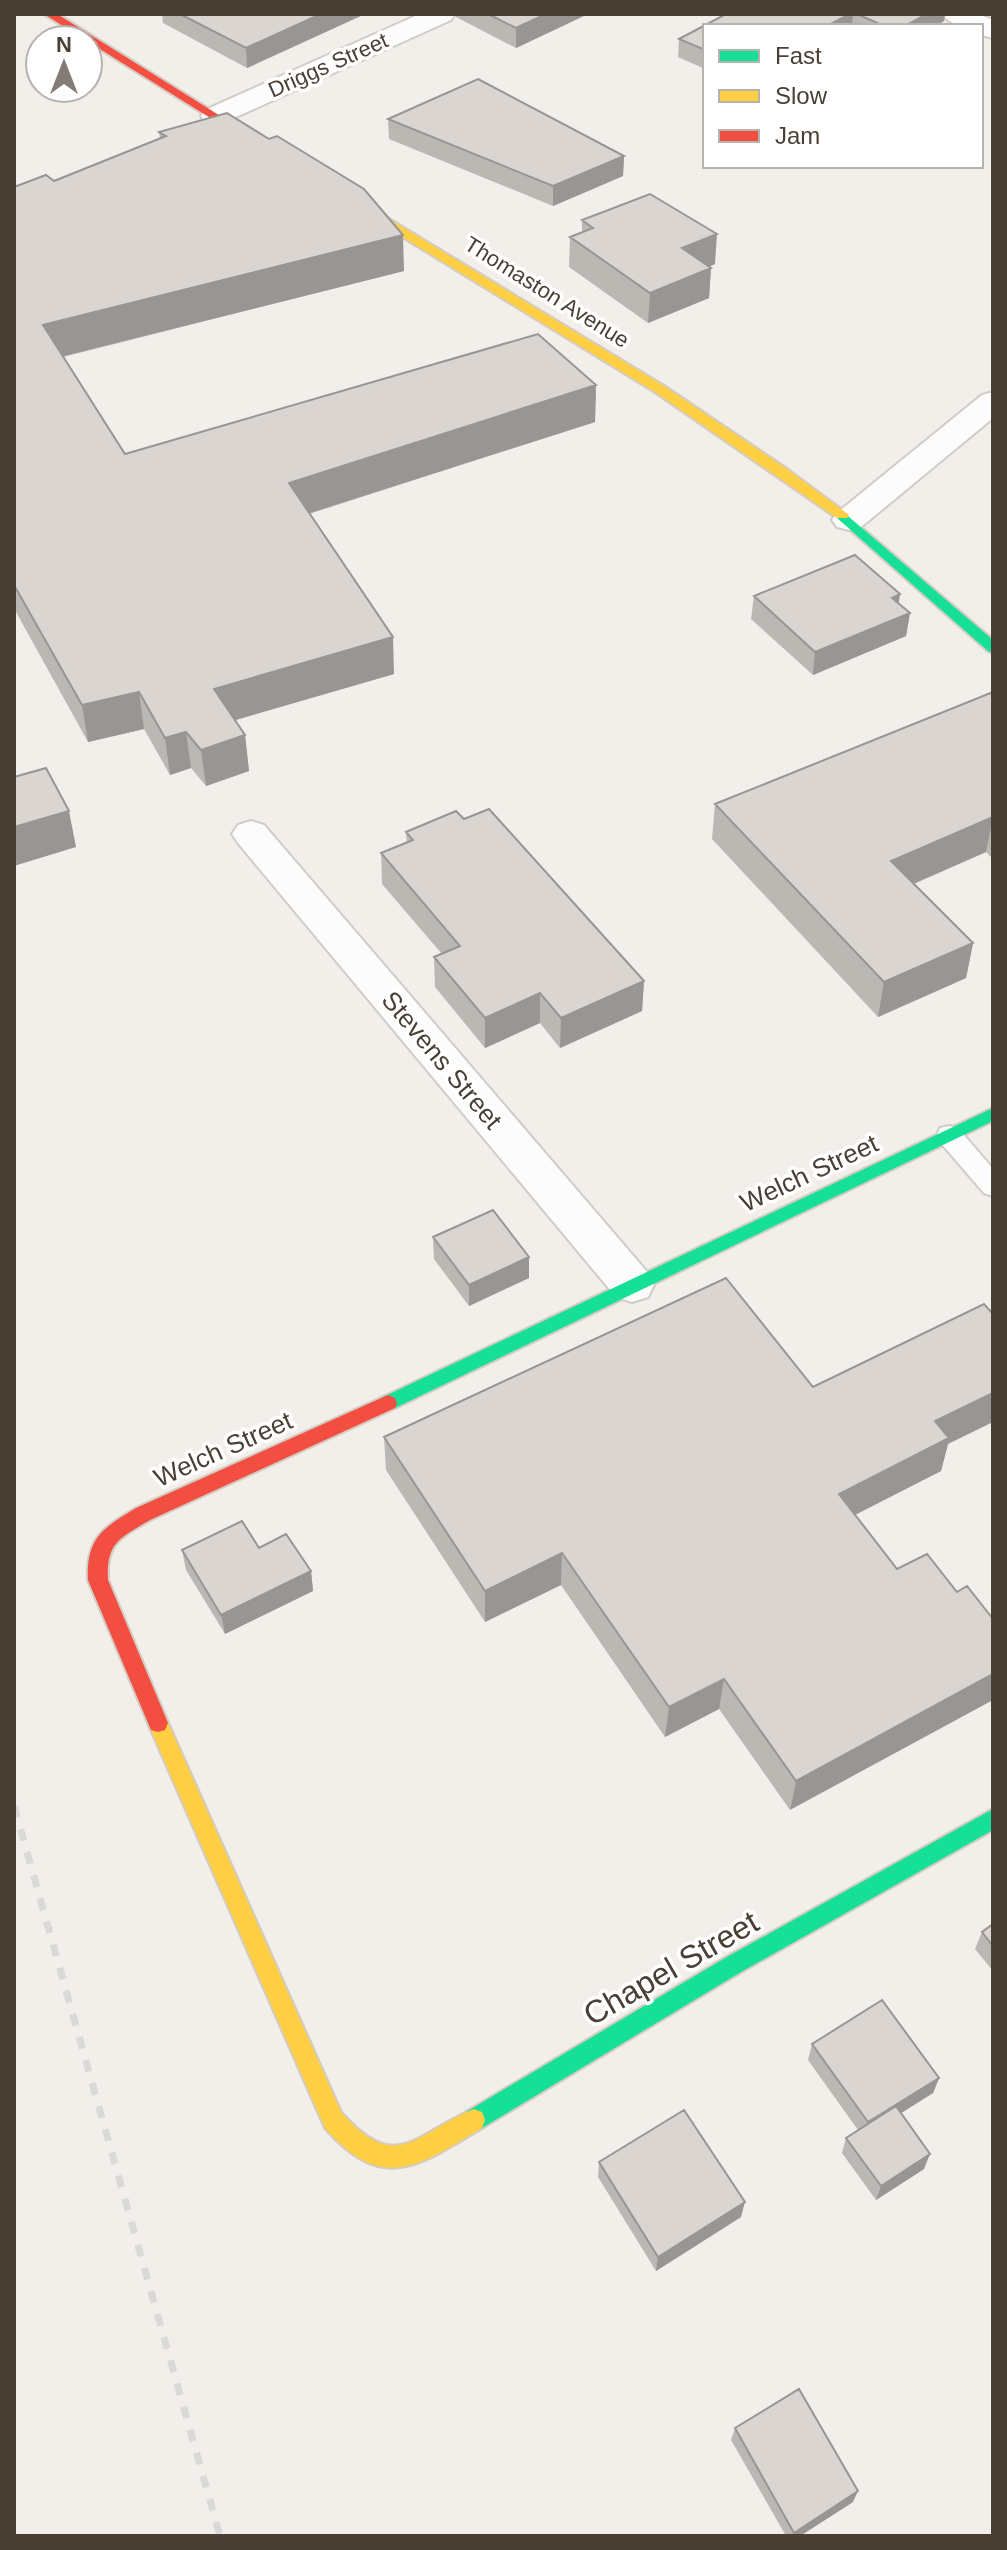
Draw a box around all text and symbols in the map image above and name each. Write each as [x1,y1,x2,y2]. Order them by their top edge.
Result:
north arrow [24,24,104,104]
legend [703,24,983,168]
street label: Driggs Street [264,27,392,103]
text: N [56,32,72,57]
text: Fast [775,42,822,69]
text: Slow [775,82,828,109]
text: Jam [775,122,820,149]
street label: Thomaston Avenue [460,231,634,353]
street label: Stevens Street [376,985,509,1136]
street label: Welch Street [735,1128,883,1218]
street label: Welch Street [149,1405,298,1493]
street label: Chapel Street [577,1903,765,2033]

